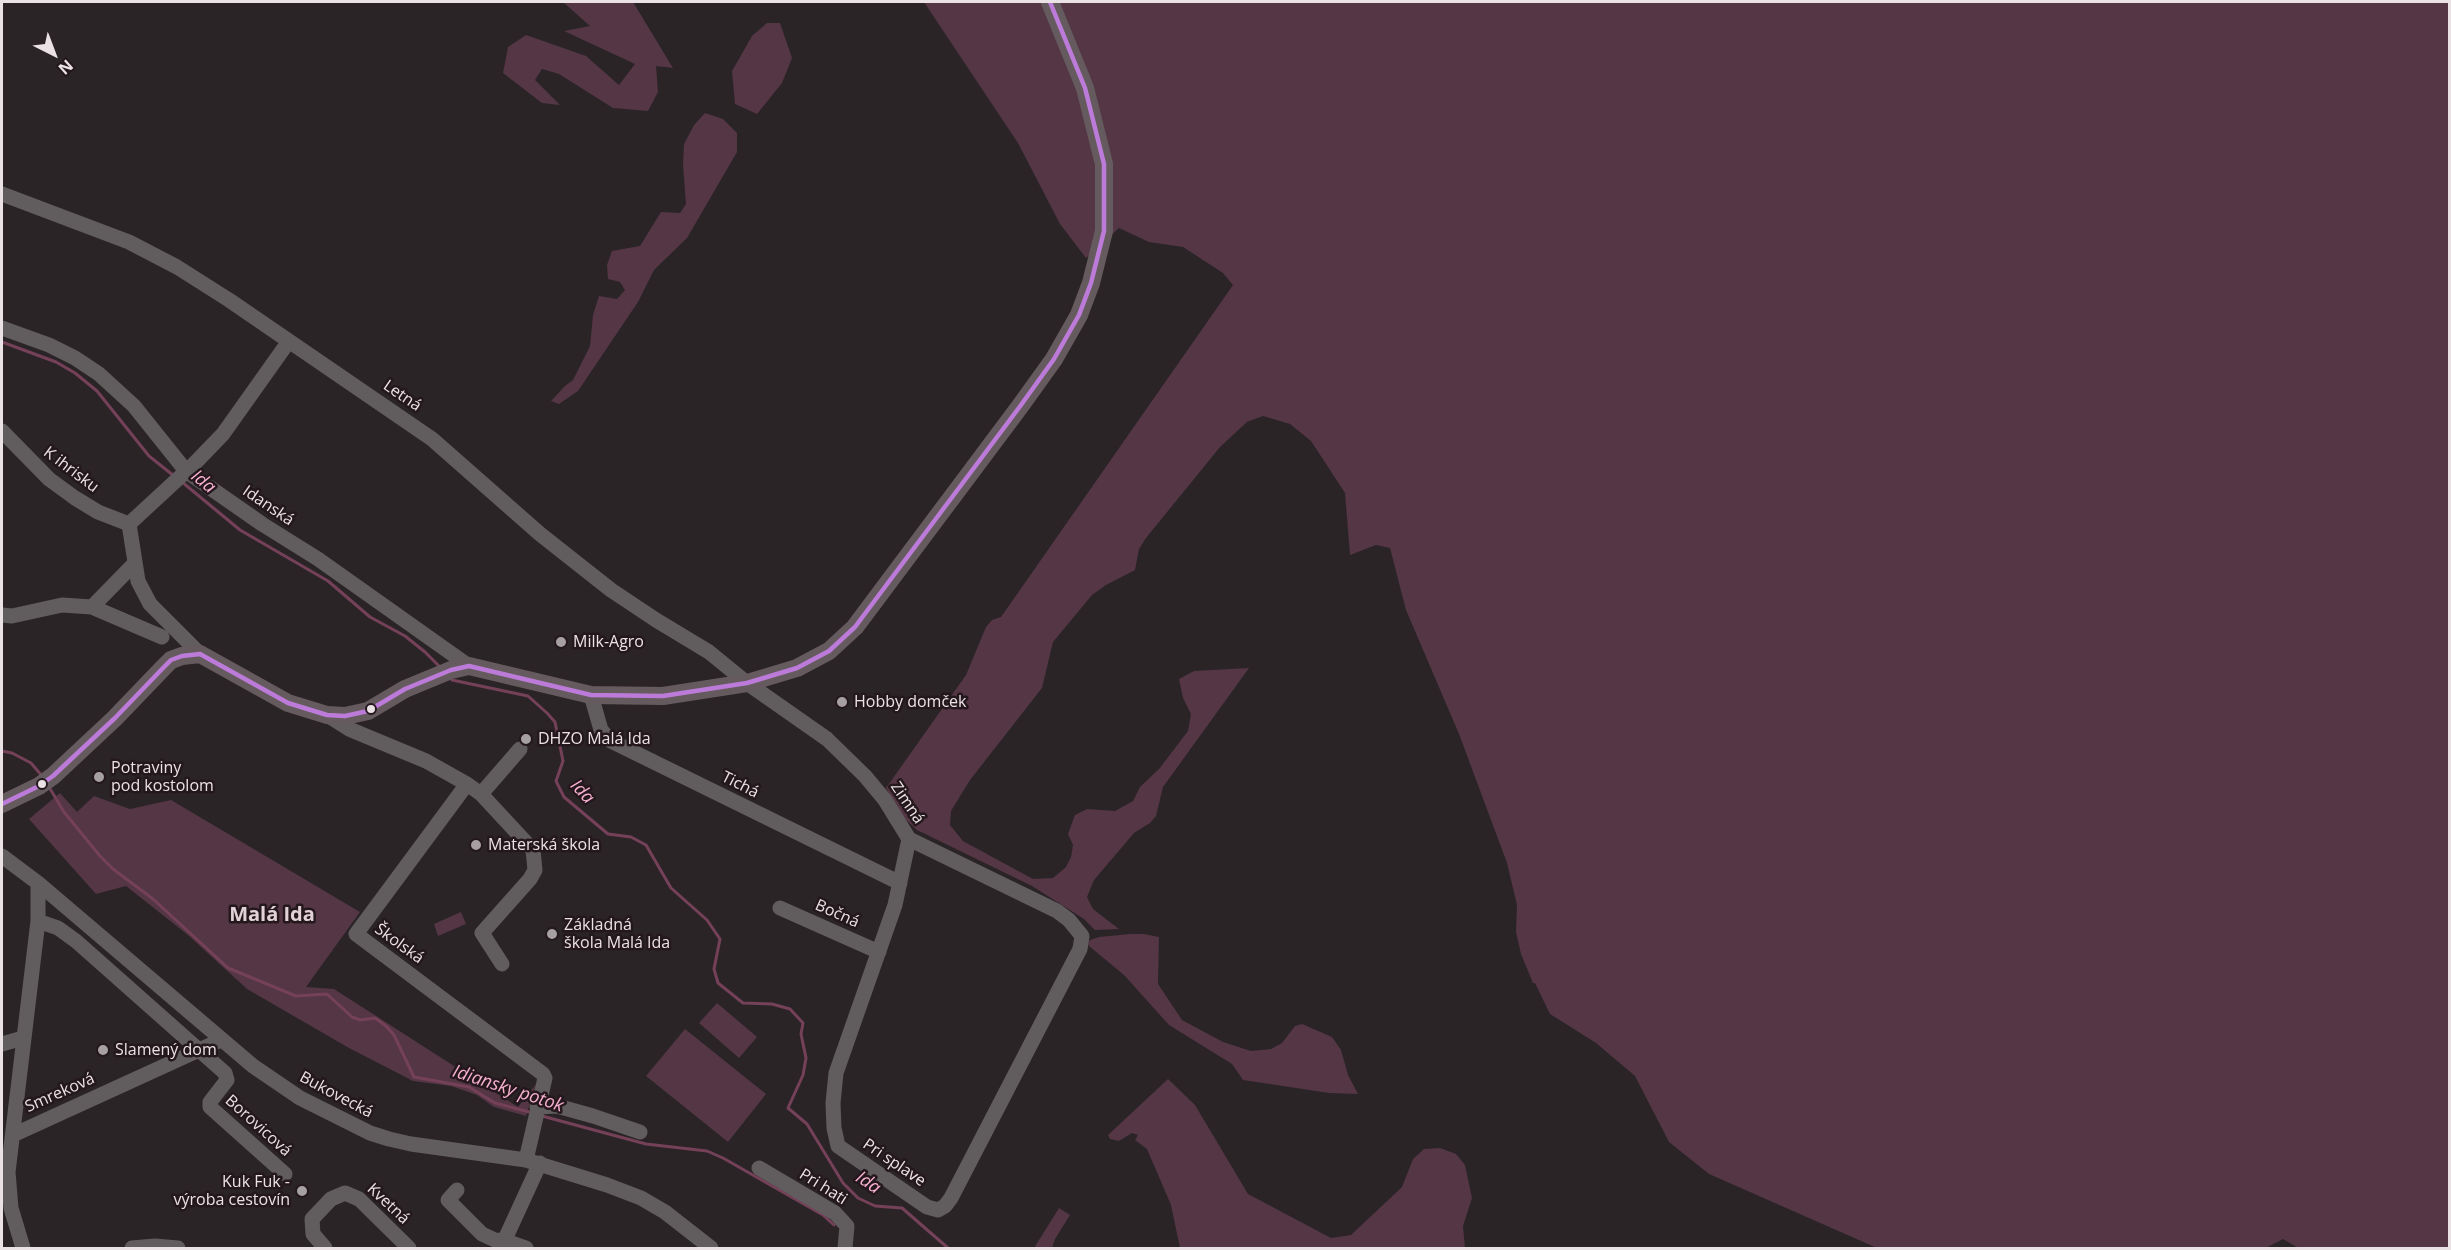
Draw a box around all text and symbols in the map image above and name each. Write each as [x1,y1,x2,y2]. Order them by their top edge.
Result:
north arrow [24,24,84,84]
text: N [54,55,78,80]
street label: Letná [379,376,425,416]
street label: K ihrisku [40,443,102,497]
water label: Ida [186,466,220,498]
street label: Idanská [239,482,297,530]
place label: Milk-Agro [573,632,644,652]
marker: Milk-Agro [554,635,568,649]
place label: Hobby domček [854,692,966,712]
marker: Hobby domček [835,695,849,709]
unlabelled marker [365,703,377,715]
place label: DHZO Malá Ida [538,729,651,749]
marker: DHZO Malá Ida [519,732,533,746]
place label: Potraviny pod kostolom [111,758,214,796]
street label: Tichá [718,768,762,802]
marker: Potraviny pod kostolom [92,770,106,784]
water label: Ida [565,775,599,809]
unlabelled marker [36,778,48,790]
street label: Zimná [886,778,928,828]
place label: Materská škola [488,835,600,855]
marker: Materská škola [469,838,483,852]
street label: Bočná [812,896,862,932]
district label: Malá Ida [229,903,315,927]
place label: Základná škola Malá Ida [564,915,670,953]
street label: Školská [371,920,427,968]
marker: Základná škola Malá Ida [545,927,559,941]
place label: Slamený dom [115,1040,217,1060]
marker: Slamený dom [96,1043,110,1057]
water label: Idiansky potok [450,1061,566,1117]
street label: Bukovecká [296,1068,376,1122]
street label: Smreková [22,1069,98,1117]
street label: Borovicová [221,1091,295,1161]
street label: Pri splave [859,1135,929,1191]
street label: Pri hati [796,1165,850,1209]
water label: Ida [851,1167,885,1199]
place label: Kuk Fuk - výroba cestovín [174,1172,290,1210]
street label: Kvetná [363,1180,413,1228]
marker: Kuk Fuk - výroba cestovín [295,1184,309,1198]

